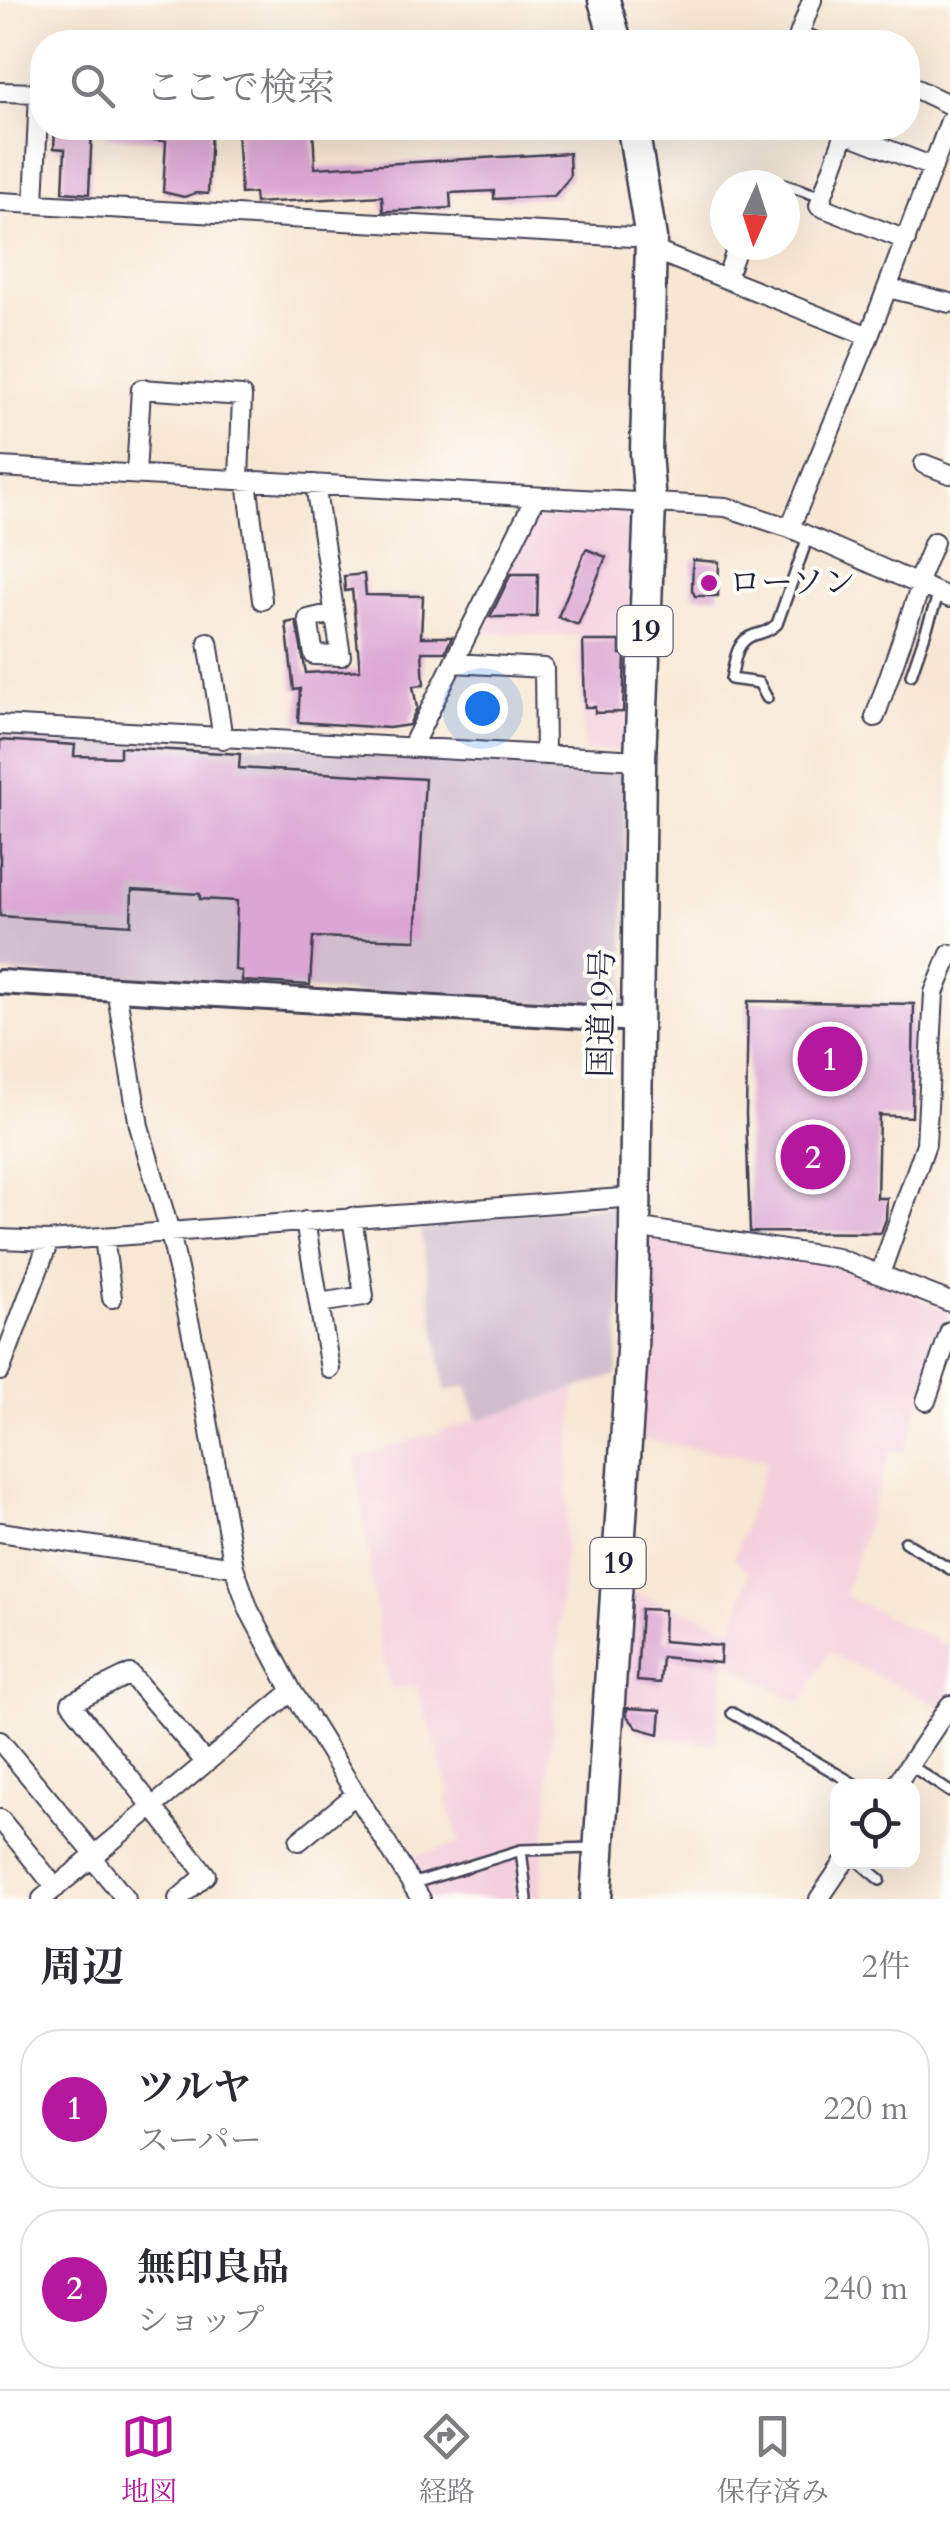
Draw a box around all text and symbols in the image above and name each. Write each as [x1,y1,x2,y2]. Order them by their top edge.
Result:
search box [30,30,920,140]
icon: search [65,58,120,113]
text: ここで検索 [145,62,335,114]
north arrow [710,170,800,260]
place label: ローソン [729,561,856,605]
marker: ローソン [698,572,720,594]
road number: 19 [618,606,672,656]
your location [457,683,508,734]
street label: 国道19号 [579,948,625,1078]
pin: 1 [798,1022,862,1096]
pin: 2 [780,1120,846,1194]
road number: 19 [590,1538,646,1588]
map controls [830,1779,920,1869]
button: locate [830,1779,920,1869]
text: 周辺 [40,1939,124,1996]
text: 2件 [862,1945,910,1989]
text: ツルヤ [137,2062,251,2114]
text: 1 [66,2087,83,2131]
text: 220 m [823,2087,908,2131]
text: スーパー [137,2119,262,2163]
text: 無印良品 [137,2242,289,2294]
text: 2 [66,2267,83,2311]
text: 240 m [823,2267,908,2311]
text: ショップ [137,2299,264,2343]
tab: 地図 [121,2409,177,2511]
tab: 経路 [419,2409,475,2511]
tab: 保存済み [717,2409,829,2511]

